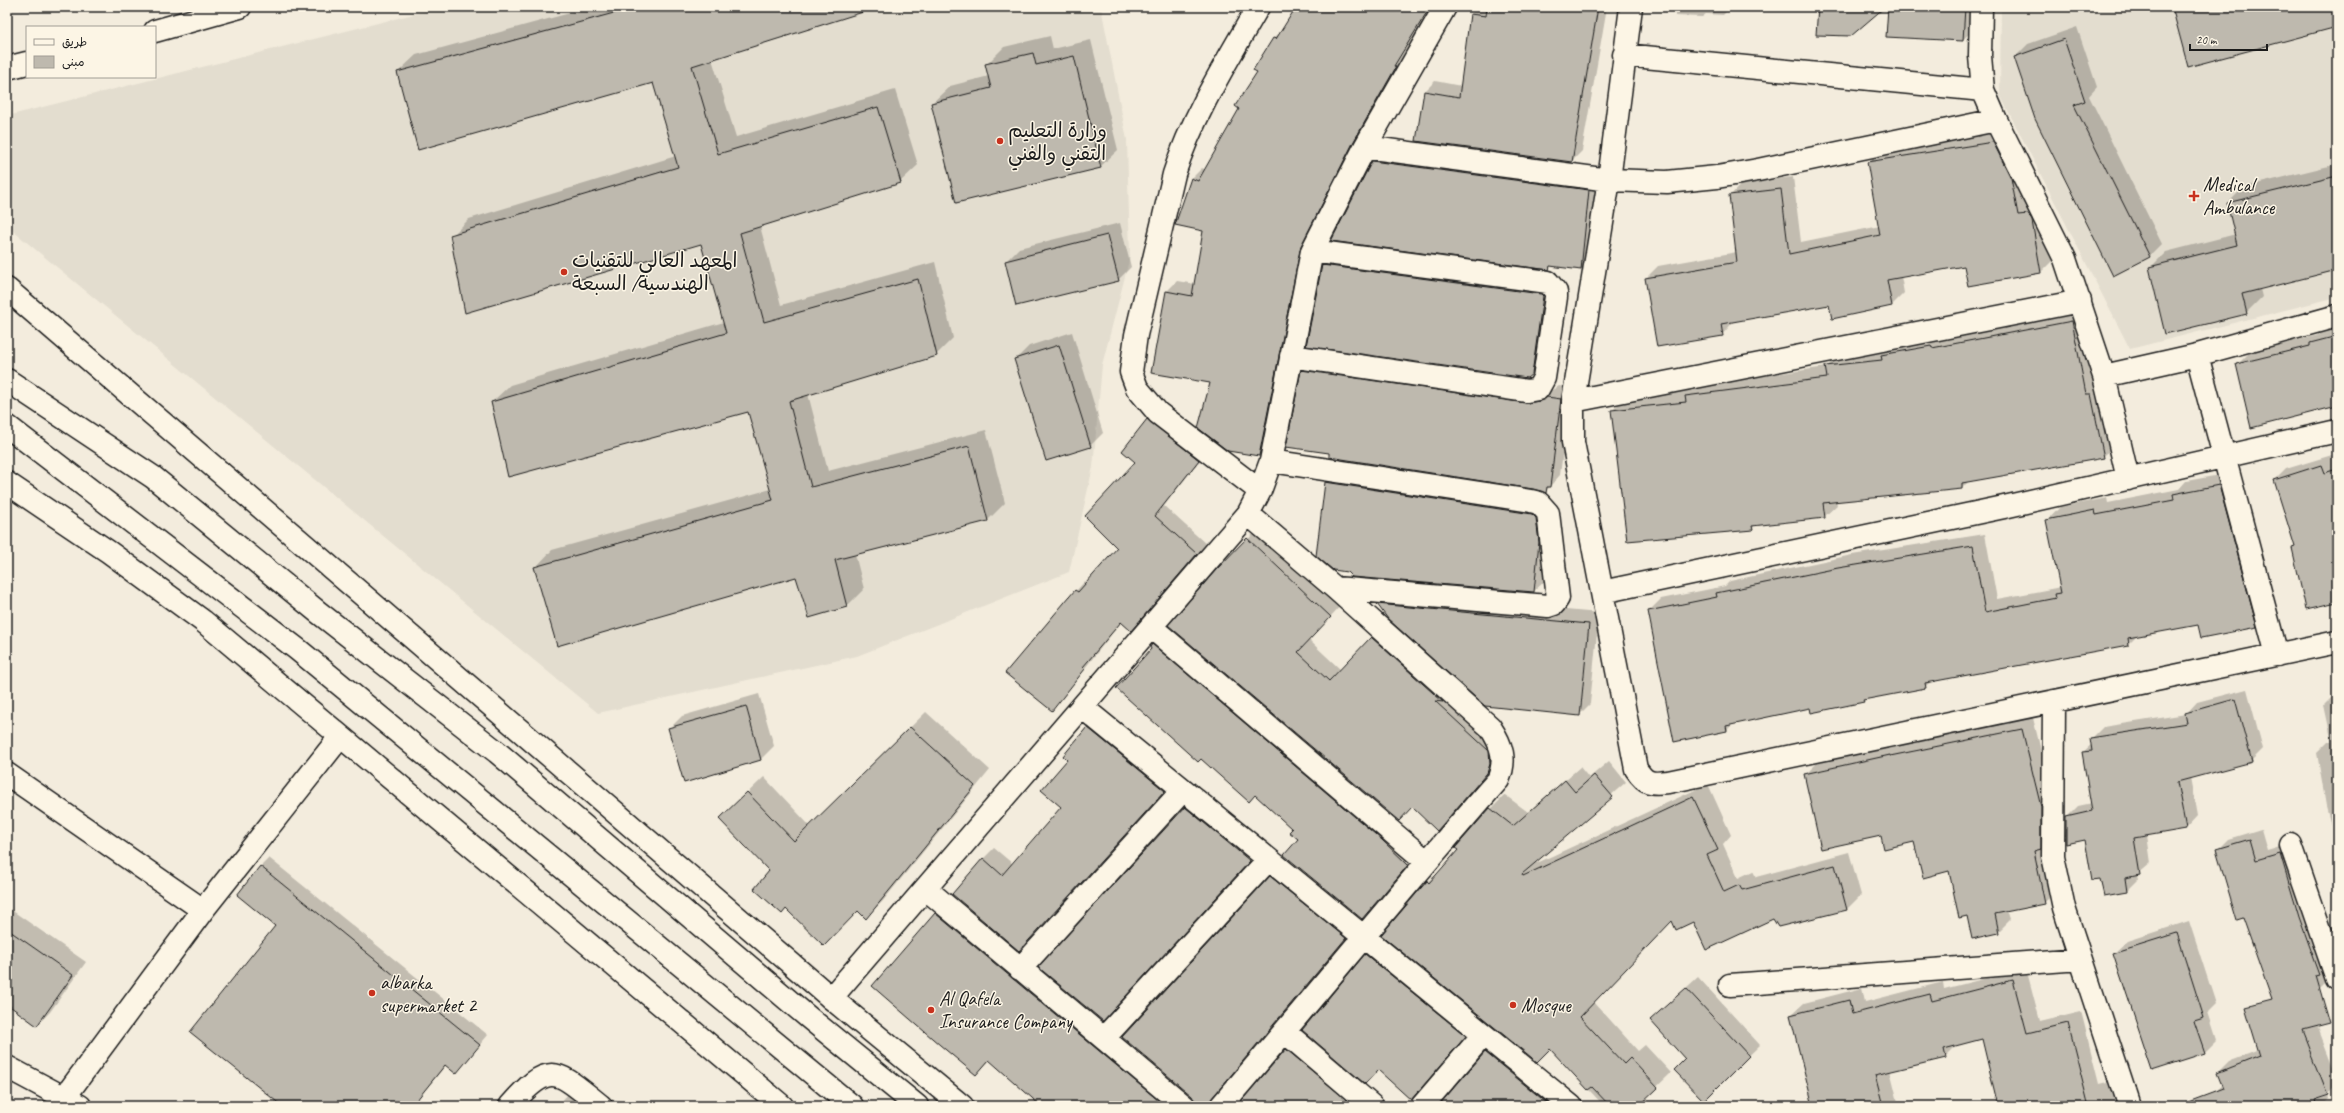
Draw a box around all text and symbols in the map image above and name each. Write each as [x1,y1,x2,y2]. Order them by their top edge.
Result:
legend [26,26,156,78]
scale bar [2190,26,2267,52]
text: 20 m [2196,32,2218,48]
text: طريق [62,34,87,50]
text: مبنى [62,54,85,70]
place label: وزارة التعليم التقني والفني [1008,118,1107,171]
marker: وزارة التعليم التقني والفني [995,136,1005,146]
place label: Medical Ambulance [2203,172,2276,220]
marker: Medical Ambulance [2188,190,2200,202]
place label: المعهد العالي للتقنيات الهندسية/ السبعة [572,248,737,296]
marker: المعهد العالي للتقنيات الهندسية/ السبعة [559,267,569,277]
place label: albarka supermarket 2 [380,970,478,1018]
place label: Al Qafela Insurance Company [939,986,1074,1034]
marker: albarka supermarket 2 [367,988,377,998]
place label: Mosque [1521,993,1572,1018]
marker: Mosque [1508,1000,1518,1010]
marker: Al Qafela Insurance Company [926,1005,936,1015]

